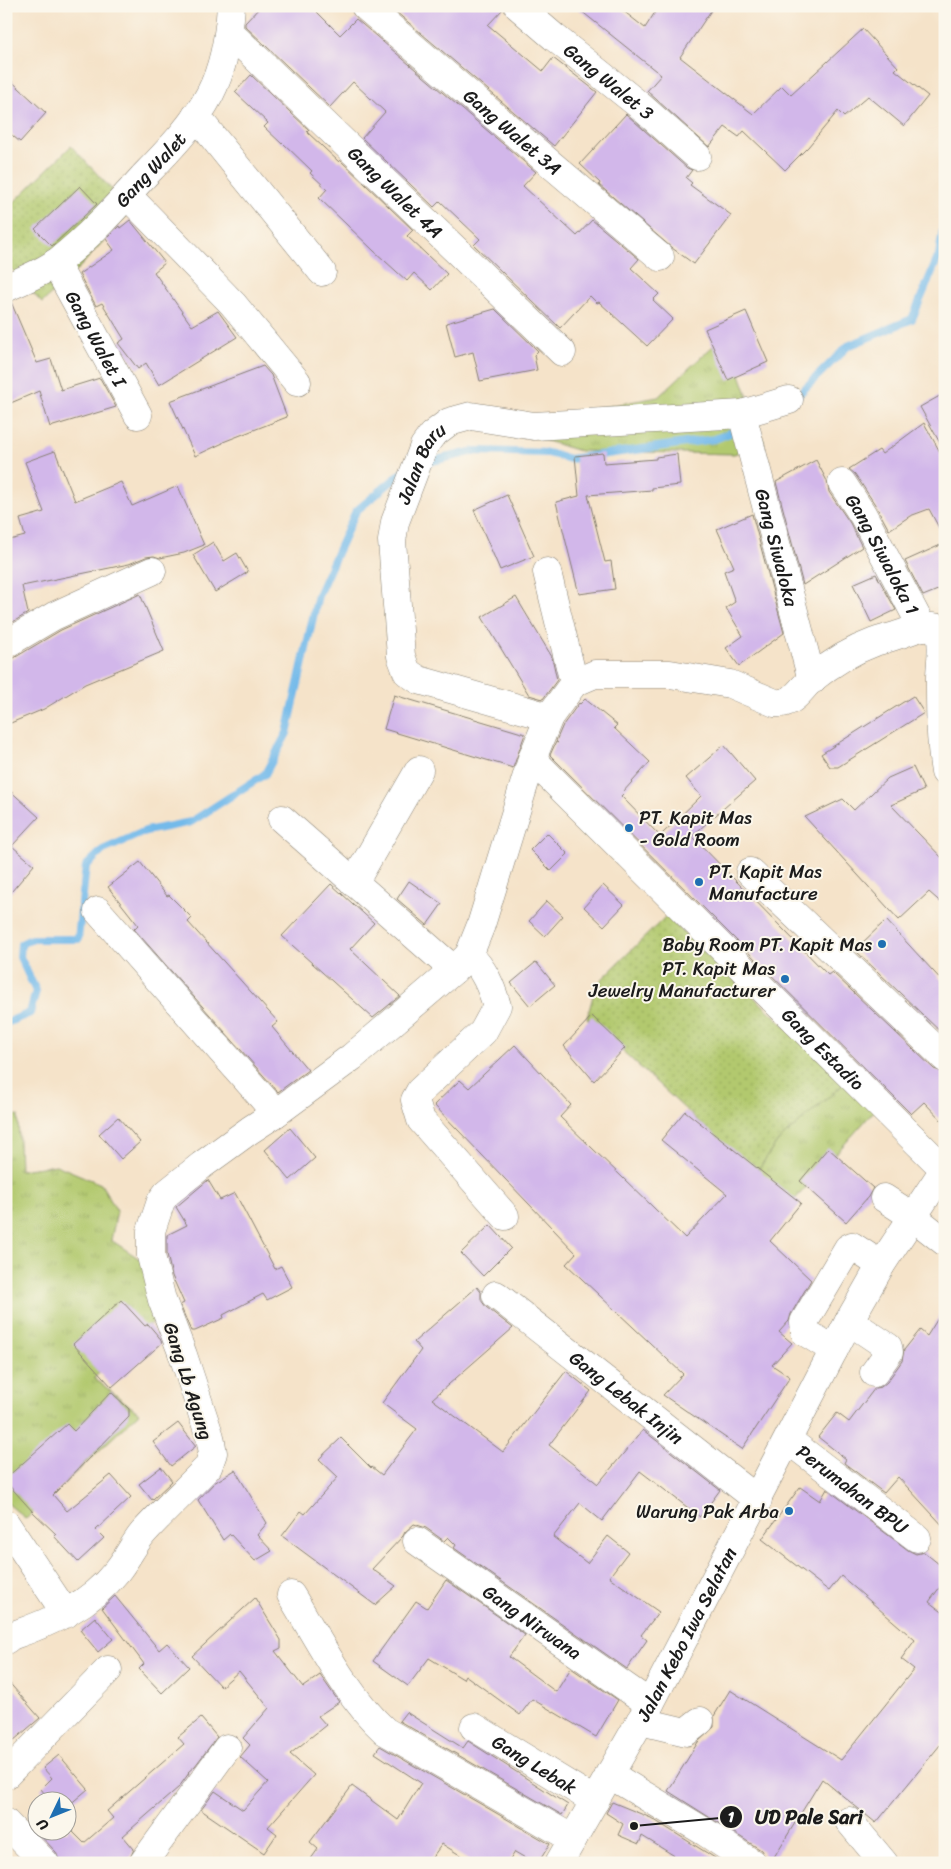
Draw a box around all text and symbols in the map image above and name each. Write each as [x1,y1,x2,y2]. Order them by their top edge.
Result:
street label: Gang Walet 3 [556,35,662,129]
street label: Gang Walet 3A [455,80,569,184]
street label: Gang Walet [107,124,195,215]
street label: Gang Walet 4A [339,138,451,247]
street label: Gang Walet I [56,284,136,394]
street label: Jalan Baru [387,414,453,510]
street label: Gang Siwaloka [745,485,808,611]
street label: Gang Siwaloka 1 [836,487,929,621]
place label: PT. Kapit Mas - Gold Room [639,801,752,856]
marker: PT. Kapit Mas - Gold Room [623,822,635,834]
place label: PT. Kapit Mas Manufacture [709,855,822,910]
marker: PT. Kapit Mas Manufacture [693,876,705,888]
place label: Baby Room PT. Kapit Mas [663,928,872,961]
marker: Baby Room PT. Kapit Mas [876,938,888,950]
place label: PT. Kapit Mas Jewelry Manufacturer [588,952,776,1007]
marker: PT. Kapit Mas Jewelry Manufacturer [779,973,791,985]
street label: Gang Estadio [773,1000,873,1099]
street label: Gang Lb Agung [154,1318,223,1444]
street label: Gang Lebak Injin [562,1342,691,1453]
street label: Perumahan BPU [789,1436,916,1543]
place label: Warung Pak Arba [636,1495,779,1528]
marker: Warung Pak Arba [783,1505,795,1517]
street label: Jalan Kebo Iwa Selatan [627,1541,746,1729]
street label: Gang Nirwana [476,1576,589,1669]
street label: Gang Lebak [485,1726,584,1804]
north arrow [28,1792,78,1842]
callout: UD Pale Sari [719,1800,874,1835]
text: UD Pale Sari [755,1800,864,1835]
text: 1 [728,1804,735,1830]
text: U [30,1812,55,1836]

